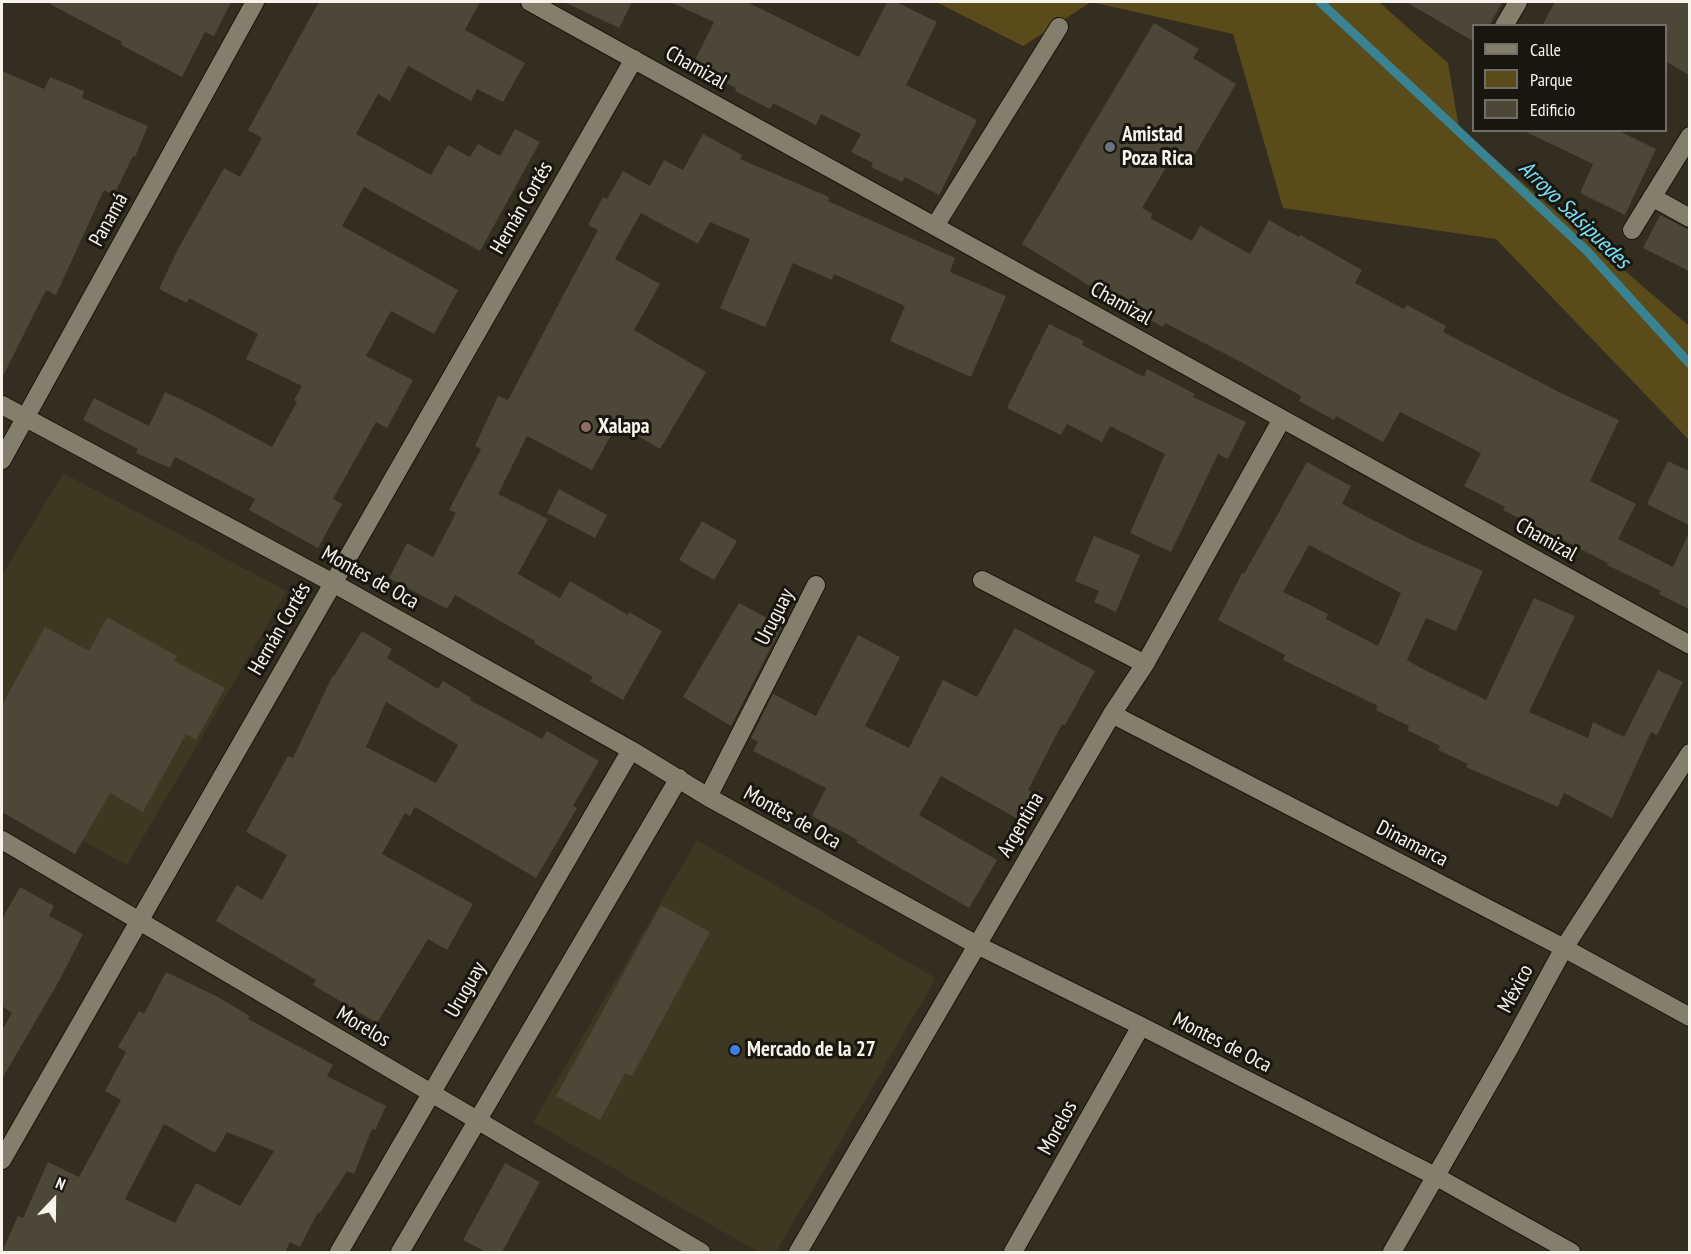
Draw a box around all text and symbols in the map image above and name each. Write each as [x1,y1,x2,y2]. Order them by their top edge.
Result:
legend [1472,24,1667,132]
text: Calle [1530,38,1561,61]
street label: Chamizal [661,41,731,95]
text: Parque [1530,68,1573,91]
text: Edificio [1530,98,1575,121]
place label: Amistad Poza Rica [1122,122,1193,172]
marker: Amistad Poza Rica [1103,140,1117,154]
water label: Arroyo Salsipuedes [1513,155,1635,275]
street label: Hernán Cortés [485,157,559,259]
street label: Panamá [84,189,134,251]
street label: Chamizal [1086,277,1156,331]
place label: Xalapa [598,414,649,440]
marker: Xalapa [579,420,593,434]
street label: Chamizal [1511,513,1581,567]
street label: Montes de Oca [317,541,423,615]
street label: Hernán Cortés [243,578,317,680]
street label: Uruguay [750,584,800,650]
street label: Montes de Oca [739,781,845,855]
street label: Argentina [992,788,1050,862]
street label: Dinamarca [1372,815,1452,873]
street label: Uruguay [440,958,492,1022]
street label: México [1493,961,1539,1017]
street label: Morelos [332,1001,394,1053]
street label: Montes de Oca [1169,1007,1275,1079]
place label: Mercado de la 27 [747,1037,876,1063]
marker: Mercado de la 27 [728,1043,742,1057]
street label: Morelos [1033,1097,1083,1159]
north arrow [24,1170,84,1230]
text: N [53,1172,68,1194]

